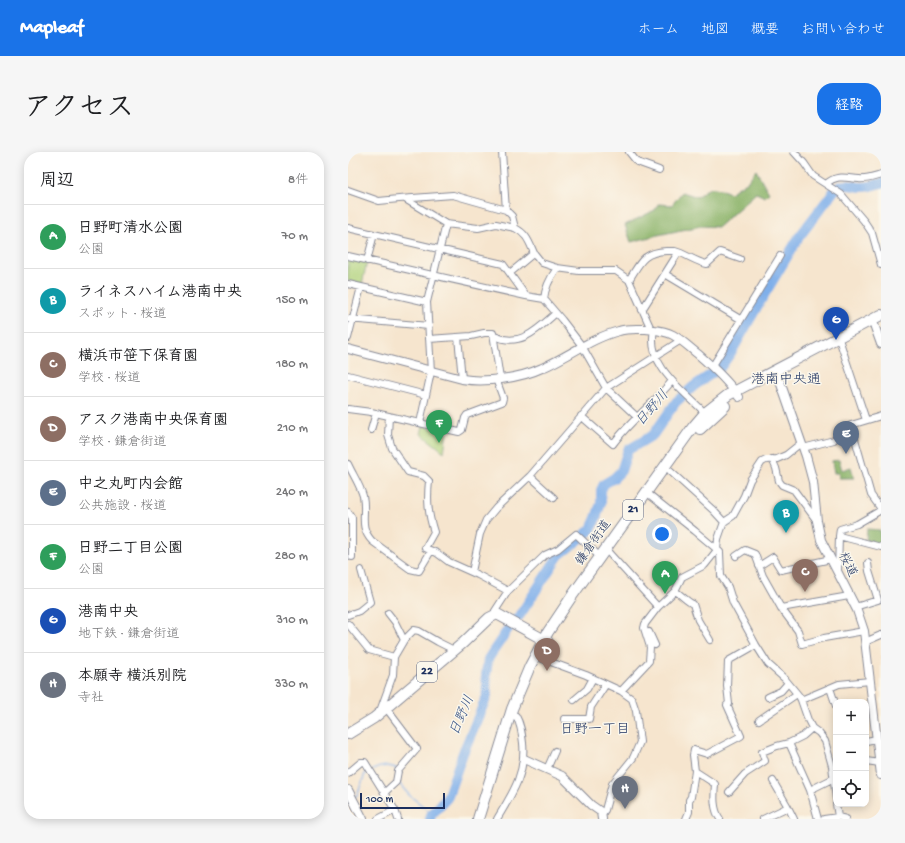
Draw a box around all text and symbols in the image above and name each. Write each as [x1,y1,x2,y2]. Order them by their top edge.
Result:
text: Mapleaf [20,17,83,40]
text: ホーム [638,22,679,39]
text: 地図 [701,22,729,39]
text: 概要 [751,22,779,39]
text: お問い合わせ [801,22,885,39]
button: 経路 [817,83,881,125]
text: アクセス [24,93,134,126]
text: 周辺 [40,172,74,192]
text: 8件 [288,173,308,188]
text: 日野町清水公園 [78,220,183,238]
text: A [49,229,57,244]
text: 70 m [282,229,308,244]
text: 公園 [78,243,104,258]
text: ライネスハイム港南中央 [78,284,242,302]
text: B [50,293,56,308]
text: 150 m [276,293,308,308]
text: スポット · 桜道 [78,307,166,322]
pin: G [823,307,849,340]
text: 横浜市笹下保育園 [78,348,198,366]
text: C [49,357,57,372]
text: 180 m [276,357,308,372]
text: 学校 · 桜道 [78,371,140,386]
district label: 港南中央通 [751,372,821,389]
water label: 日野川 [633,388,673,430]
pin: F [426,410,452,443]
text: アスク港南中央保育園 [78,412,228,430]
text: D [49,421,57,436]
text: 210 m [277,421,308,436]
pin: E [833,421,859,454]
text: 学校 · 鎌倉街道 [78,435,166,450]
text: 中之丸町内会館 [78,476,183,494]
text: E [49,485,57,500]
text: 240 m [276,485,308,500]
text: 公共施設 · 桜道 [78,499,166,514]
road number: 21 [623,500,643,520]
pin: B [773,500,799,533]
street label: 鎌倉街道 [572,517,615,569]
your location [652,524,672,544]
text: 日野二丁目公園 [78,540,183,558]
text: F [50,549,56,564]
text: 280 m [275,549,308,564]
street label: 桜道 [835,550,859,580]
pin: C [792,559,818,592]
pin: A [652,561,678,594]
text: 公園 [78,563,104,578]
text: 港南中央 [78,604,138,622]
text: G [49,613,57,628]
text: 310 m [276,613,308,628]
text: 地下鉄 · 鎌倉街道 [78,627,179,642]
pin: D [534,638,560,671]
road number: 22 [417,662,437,682]
text: 本願寺 横浜別院 [78,668,187,686]
text: H [49,677,57,692]
text: 330 m [275,677,308,692]
text: 寺社 [78,691,104,706]
water label: 日野川 [447,693,479,739]
map controls [833,699,869,807]
button: + [833,699,869,735]
district label: 日野一丁目 [560,722,630,739]
button: − [833,735,869,771]
button: locate [833,771,869,807]
pin: H [612,776,638,809]
scale bar [360,791,445,810]
text: 100 m [366,794,393,806]

